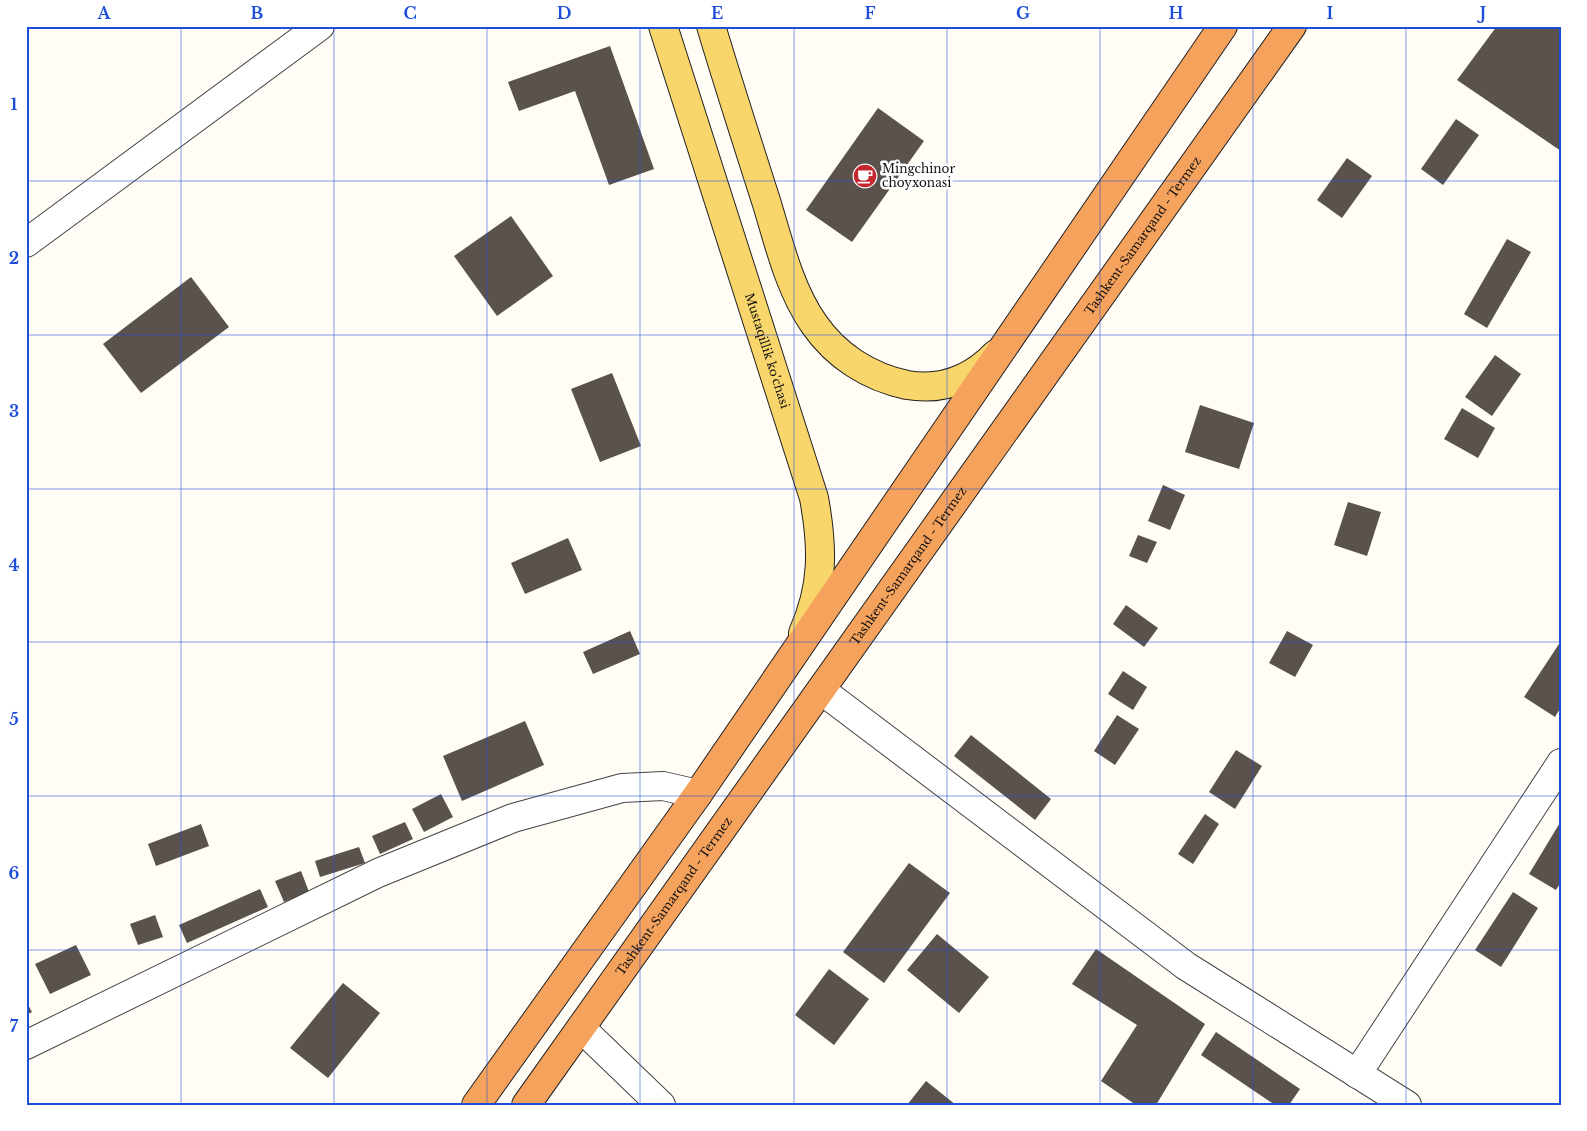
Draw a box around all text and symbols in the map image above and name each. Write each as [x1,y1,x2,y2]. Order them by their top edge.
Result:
text: A [97,3,112,23]
text: B [251,3,264,23]
text: C [403,3,417,23]
text: D [557,3,571,23]
text: E [711,3,723,23]
text: F [864,3,876,23]
text: G [1016,3,1030,23]
text: H [1168,3,1184,23]
text: I [1327,3,1334,23]
text: J [1477,3,1486,23]
text: 1 [11,94,18,114]
street label: Tashkent-Samarqand - Termez [1081,153,1204,318]
place label: Mingchinor choyxonasi [882,161,955,190]
cafe icon: Mingchinor choyxonasi [852,163,878,189]
text: 2 [9,248,19,268]
street label: Mustaqillik ko’chasi [742,291,793,410]
text: 3 [9,401,19,421]
street label: Tashkent-Samarqand - Termez [847,483,970,648]
text: 4 [9,555,19,575]
text: 5 [9,709,19,729]
street label: Tashkent-Samarqand - Termez [612,813,735,978]
text: 6 [9,863,20,883]
text: 7 [10,1016,19,1036]

